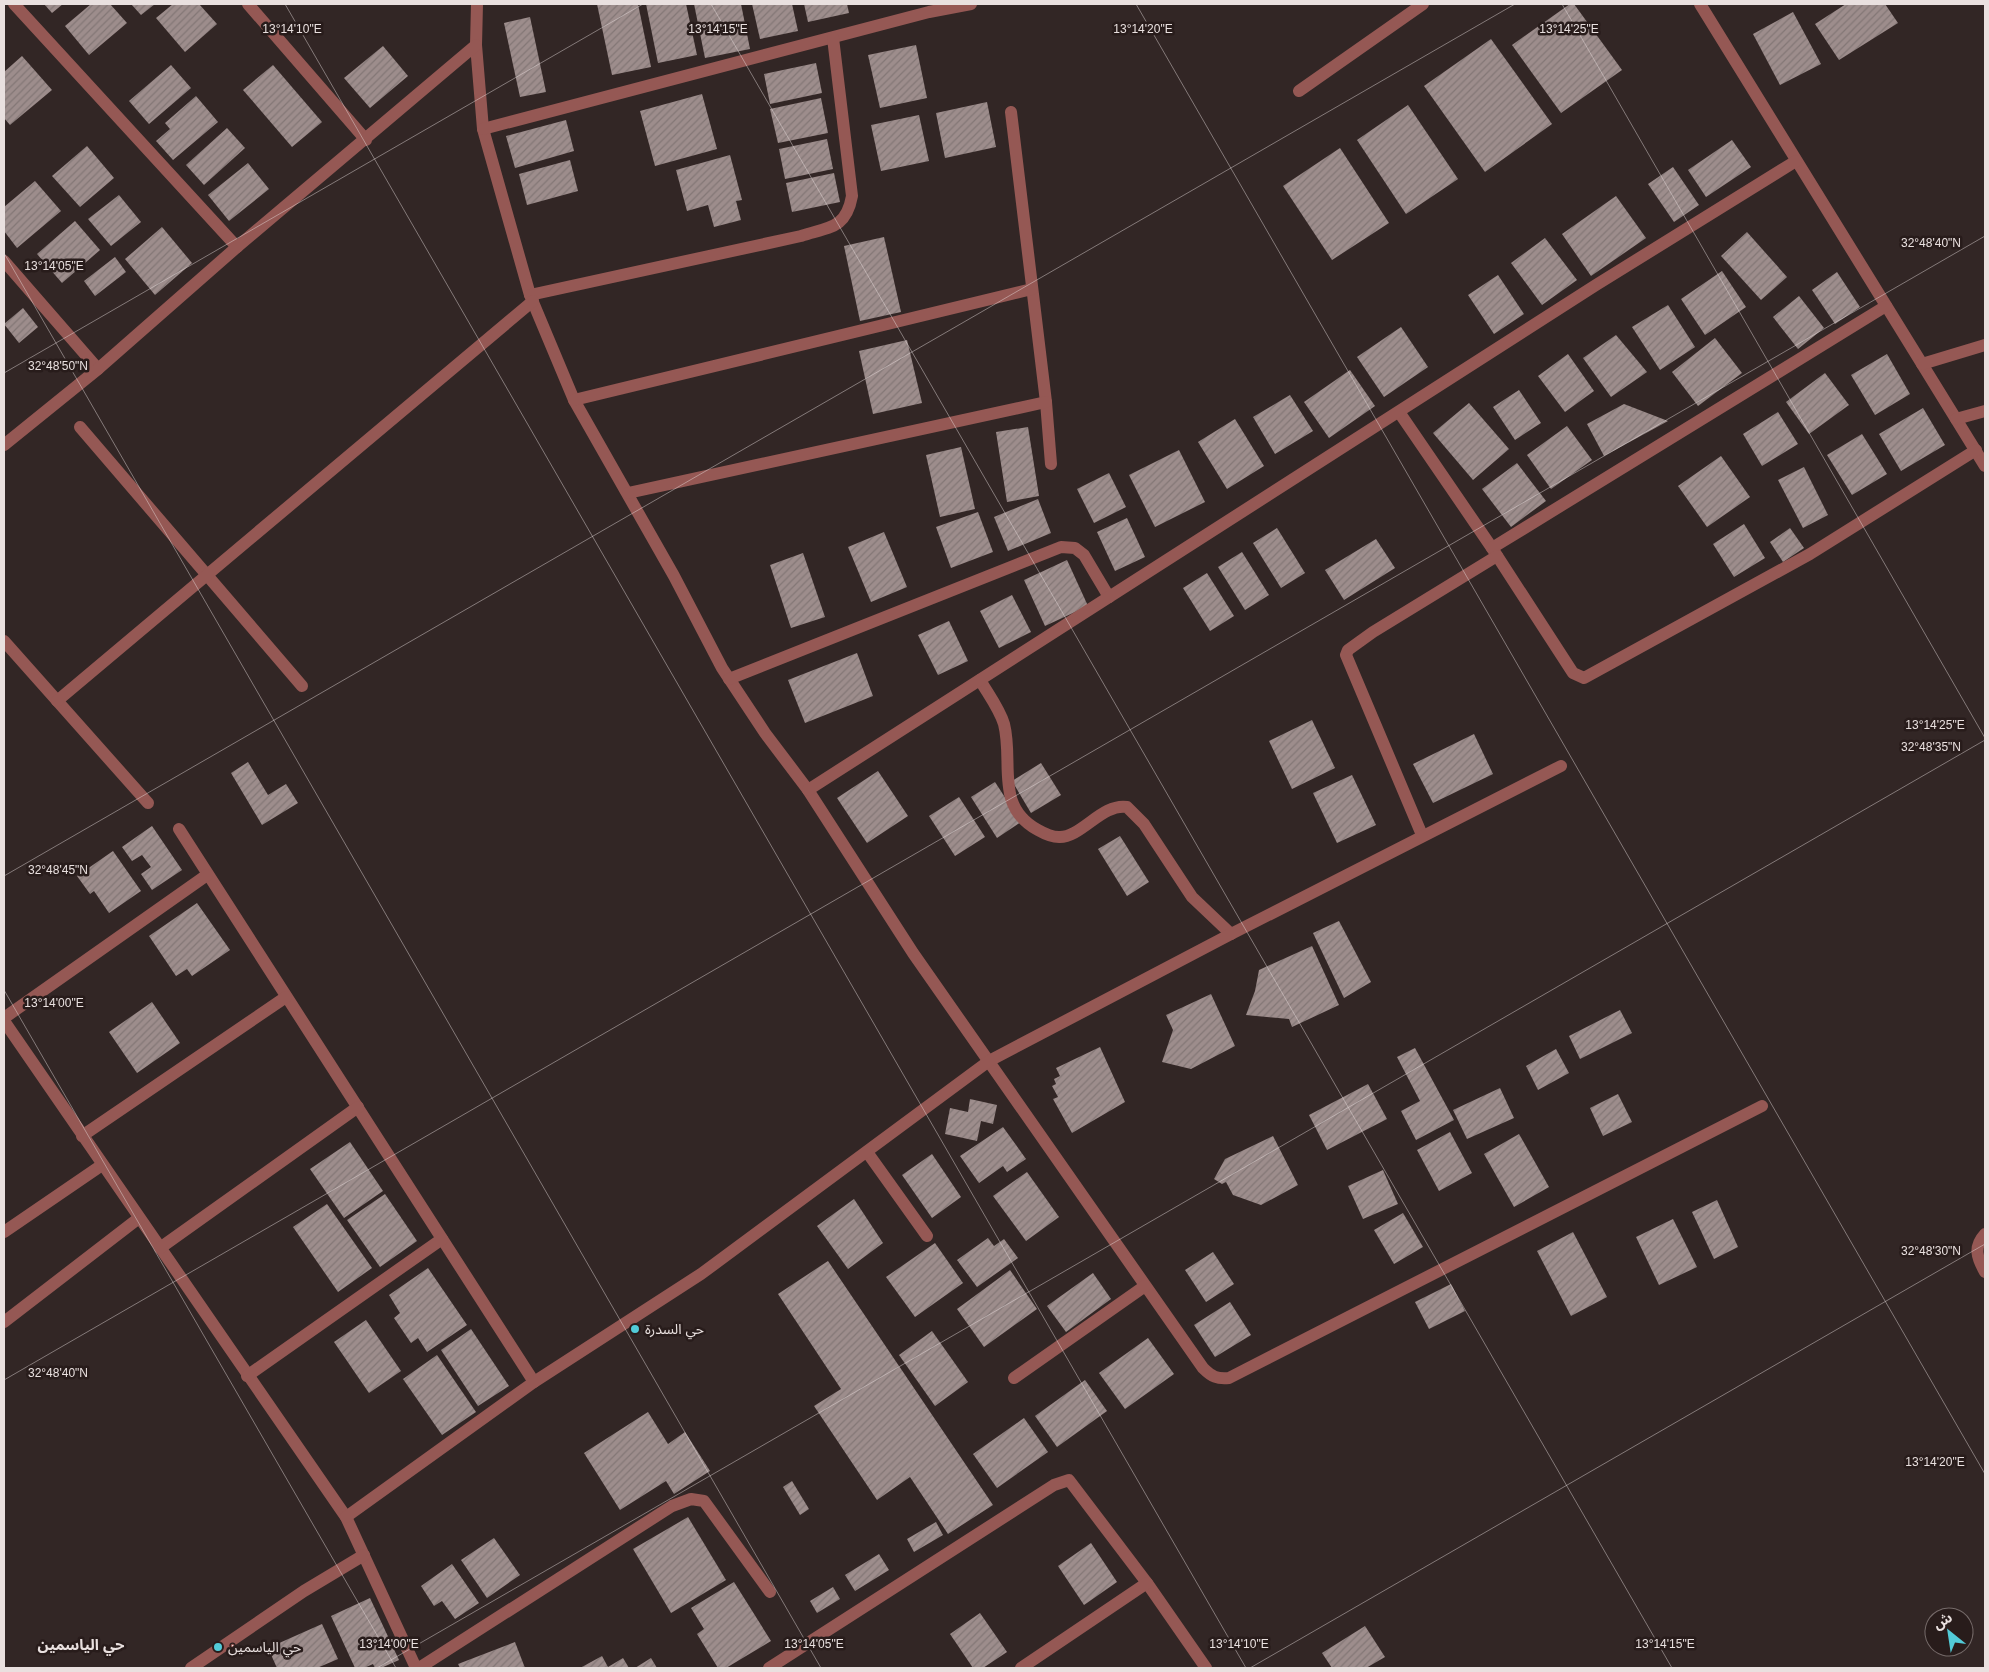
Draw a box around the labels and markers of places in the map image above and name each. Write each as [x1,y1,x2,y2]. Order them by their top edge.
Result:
place label: حي السدرة [645,1321,704,1340]
marker: حي السدرة [629,1323,641,1335]
place label: حي الياسمين [228,1639,301,1658]
marker: حي الياسمين [212,1641,224,1653]

